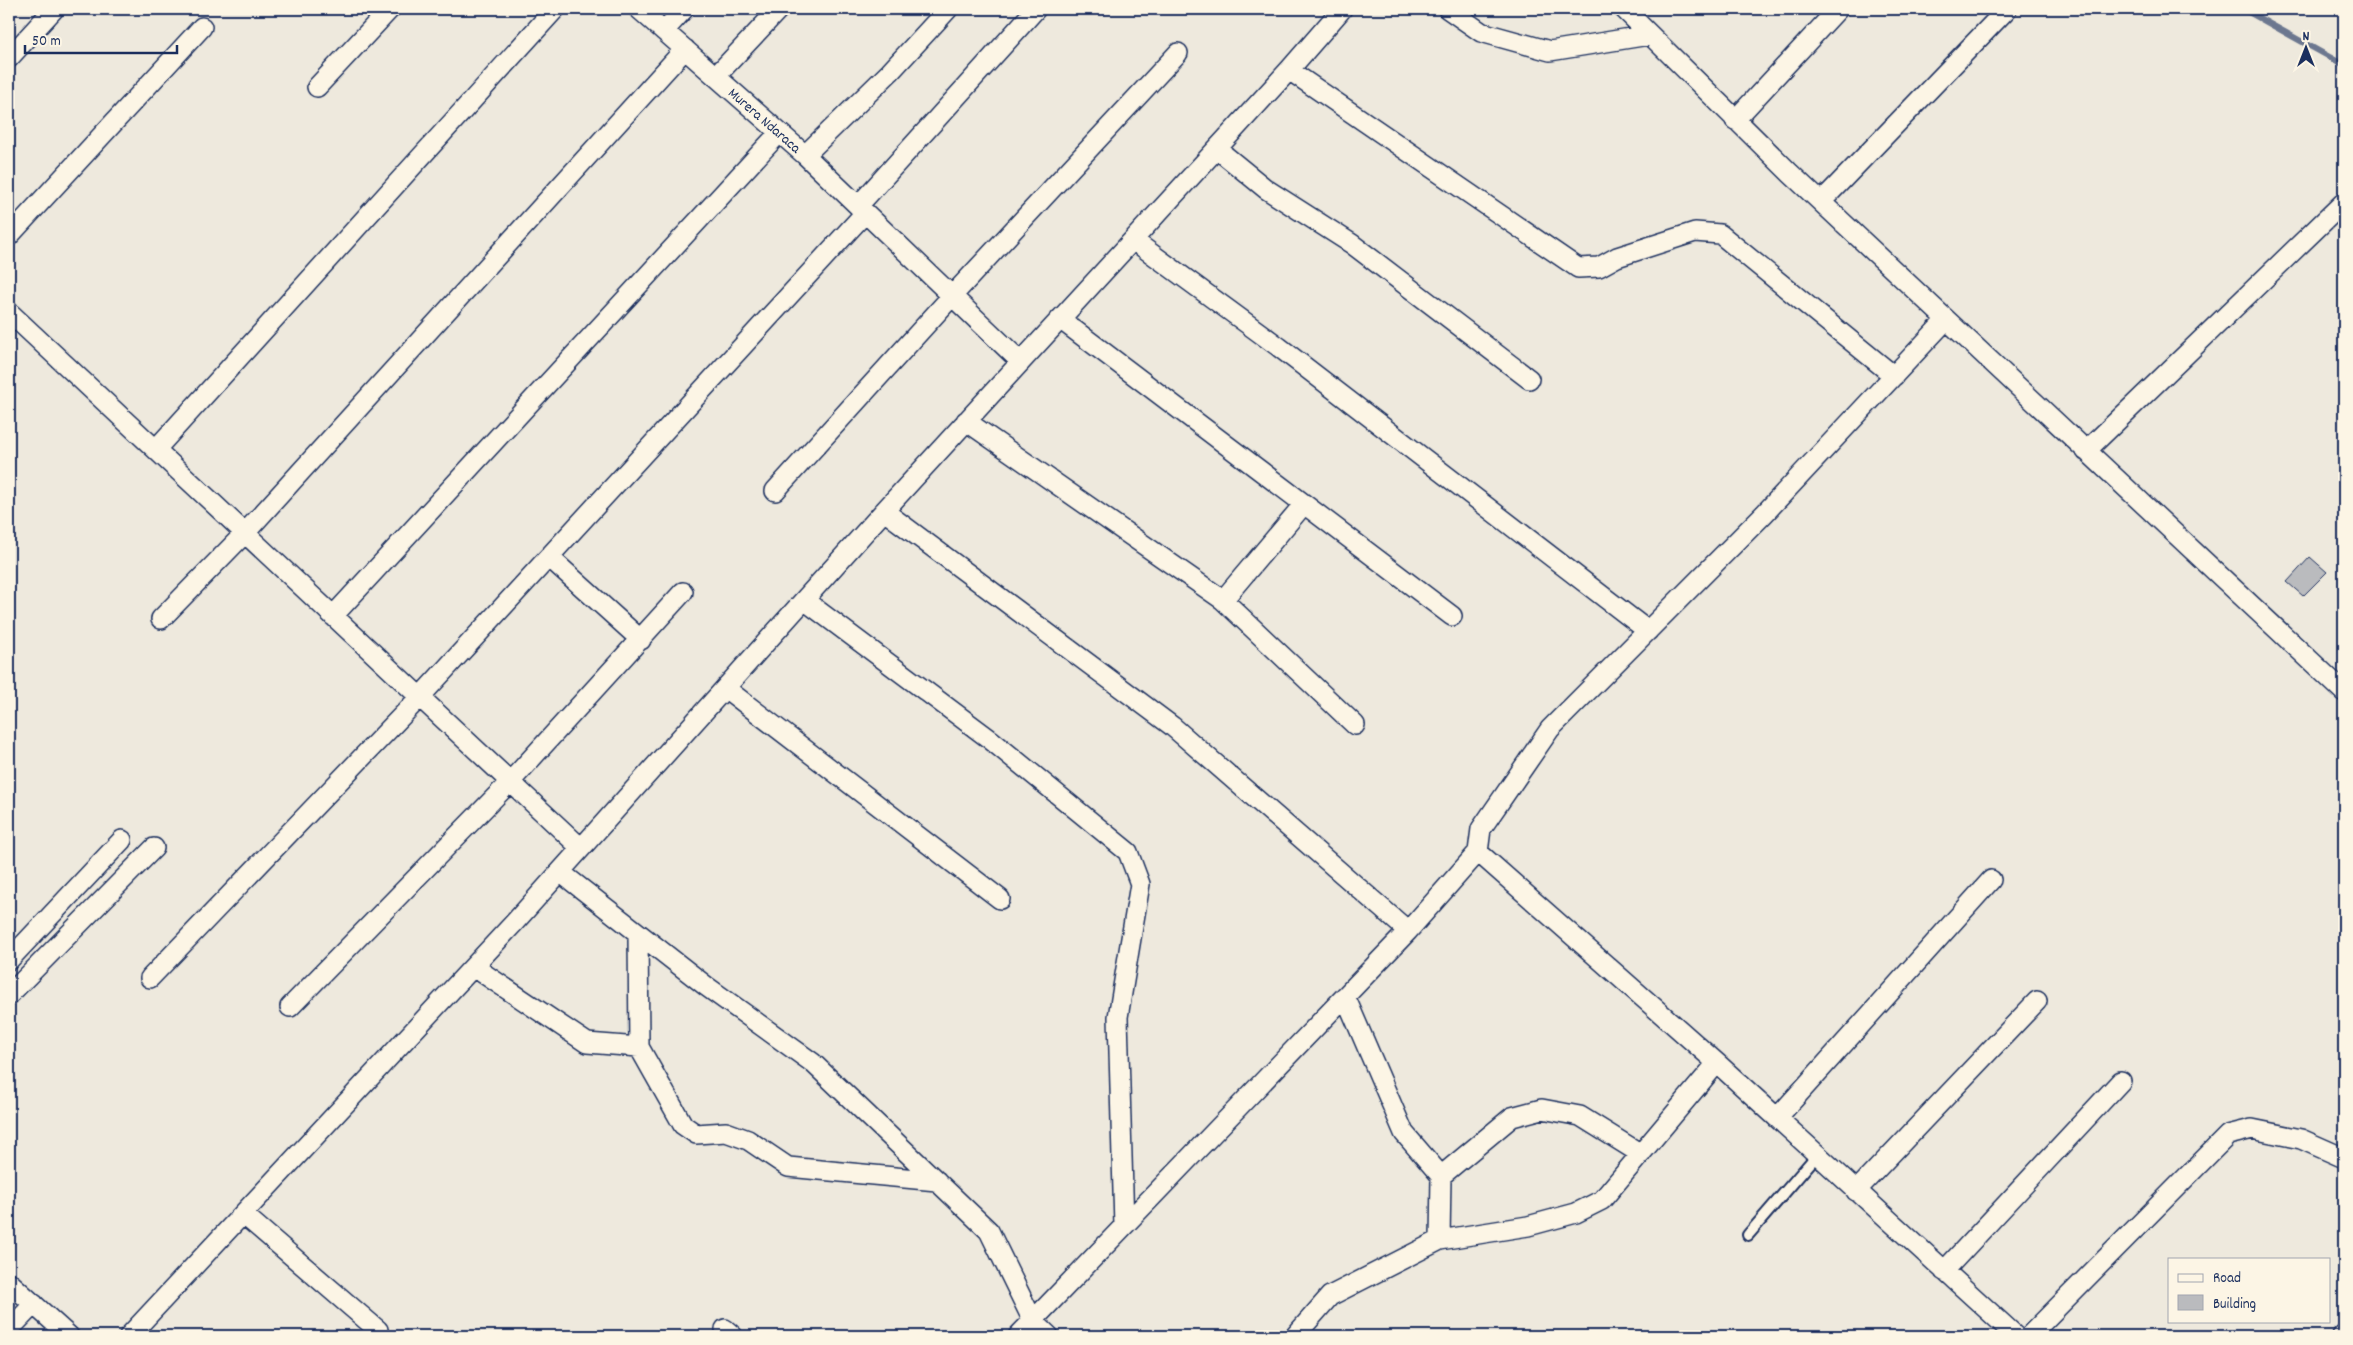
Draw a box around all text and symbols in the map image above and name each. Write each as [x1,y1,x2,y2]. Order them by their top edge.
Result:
scale bar [25,22,178,54]
north arrow [2280,22,2330,72]
text: N [2303,27,2310,47]
text: 50 m [32,31,61,53]
street label: Murera Ndaraca [722,83,806,160]
legend [2168,1258,2330,1322]
text: Road [2213,1268,2241,1290]
text: Building [2213,1294,2256,1316]

